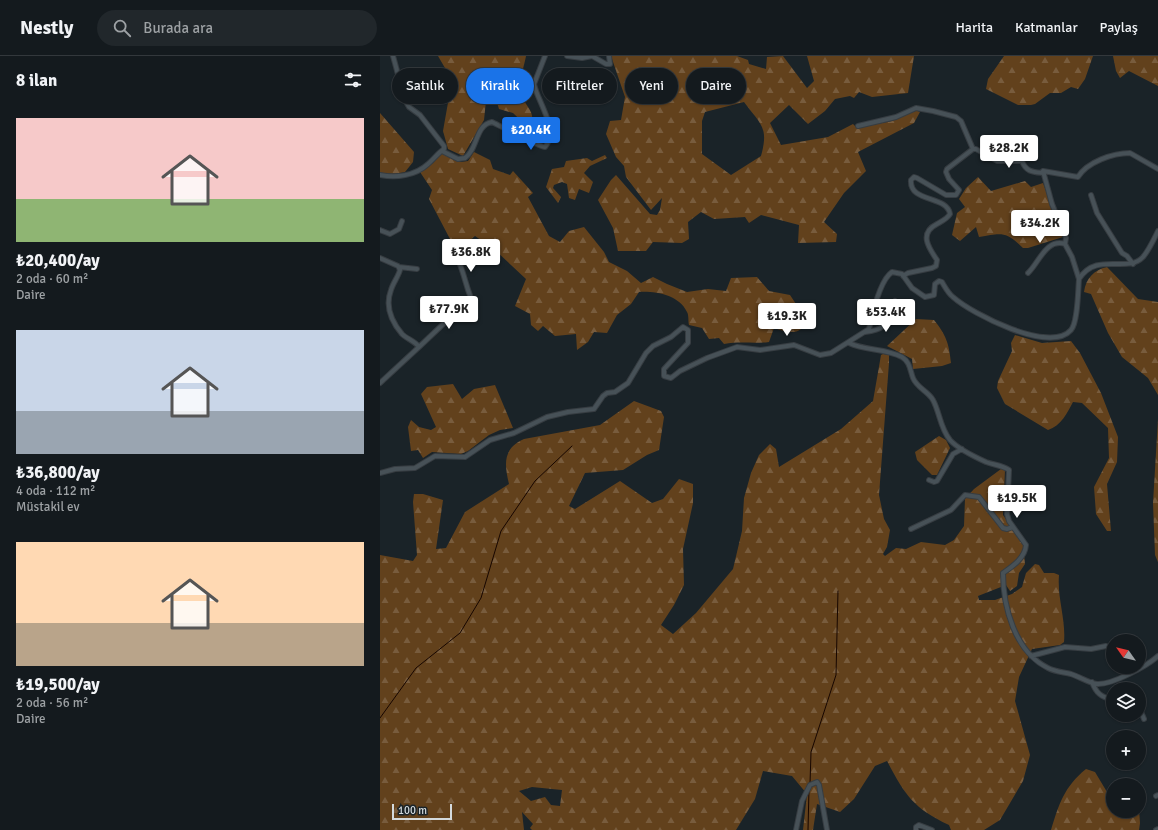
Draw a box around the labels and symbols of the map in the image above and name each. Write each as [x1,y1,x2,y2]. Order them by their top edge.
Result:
pin: ₺20.4K [498,117,564,151]
pin: ₺28.2K [976,135,1042,169]
pin: ₺34.2K [1007,210,1073,244]
pin: ₺36.8K [438,239,504,273]
pin: ₺77.9K [416,296,482,330]
pin: ₺53.4K [853,299,919,333]
pin: ₺19.3K [754,303,820,337]
pin: ₺19.5K [984,485,1050,519]
north arrow [1106,634,1146,674]
scale bar [392,802,452,821]

